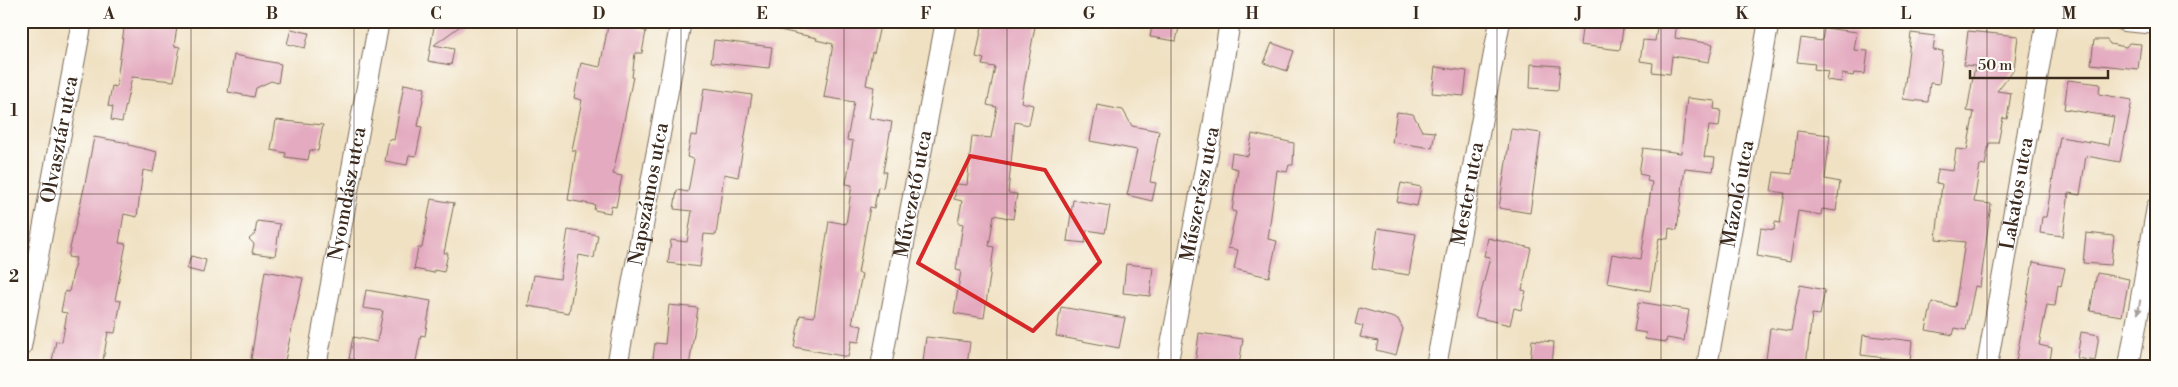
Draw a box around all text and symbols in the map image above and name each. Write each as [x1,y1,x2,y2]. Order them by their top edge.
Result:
text: A [102,4,115,24]
text: B [266,4,278,24]
text: C [430,4,442,24]
text: D [593,4,606,24]
text: E [756,4,768,24]
text: F [920,4,932,24]
text: G [1083,4,1096,24]
text: H [1245,4,1259,24]
text: I [1413,4,1419,24]
text: J [1574,4,1582,24]
text: K [1736,4,1750,24]
text: L [1901,4,1912,24]
text: M [2062,4,2077,24]
scale bar [1970,48,2108,80]
text: 50 m [1978,56,2012,75]
street label: Olvasztár utca [36,73,84,205]
text: 1 [10,101,18,121]
street label: Napszámos utca [623,120,675,267]
street label: Nyomdász utca [323,124,372,263]
street label: Műszerész utca [1175,124,1225,264]
street label: Művezető utca [889,127,938,260]
street label: Lakatos utca [1995,134,2039,252]
street label: Mázoló utca [1716,137,1760,249]
street label: Mester utca [1446,139,1490,248]
text: 2 [9,267,19,287]
one-way arrow [2135,299,2143,315]

